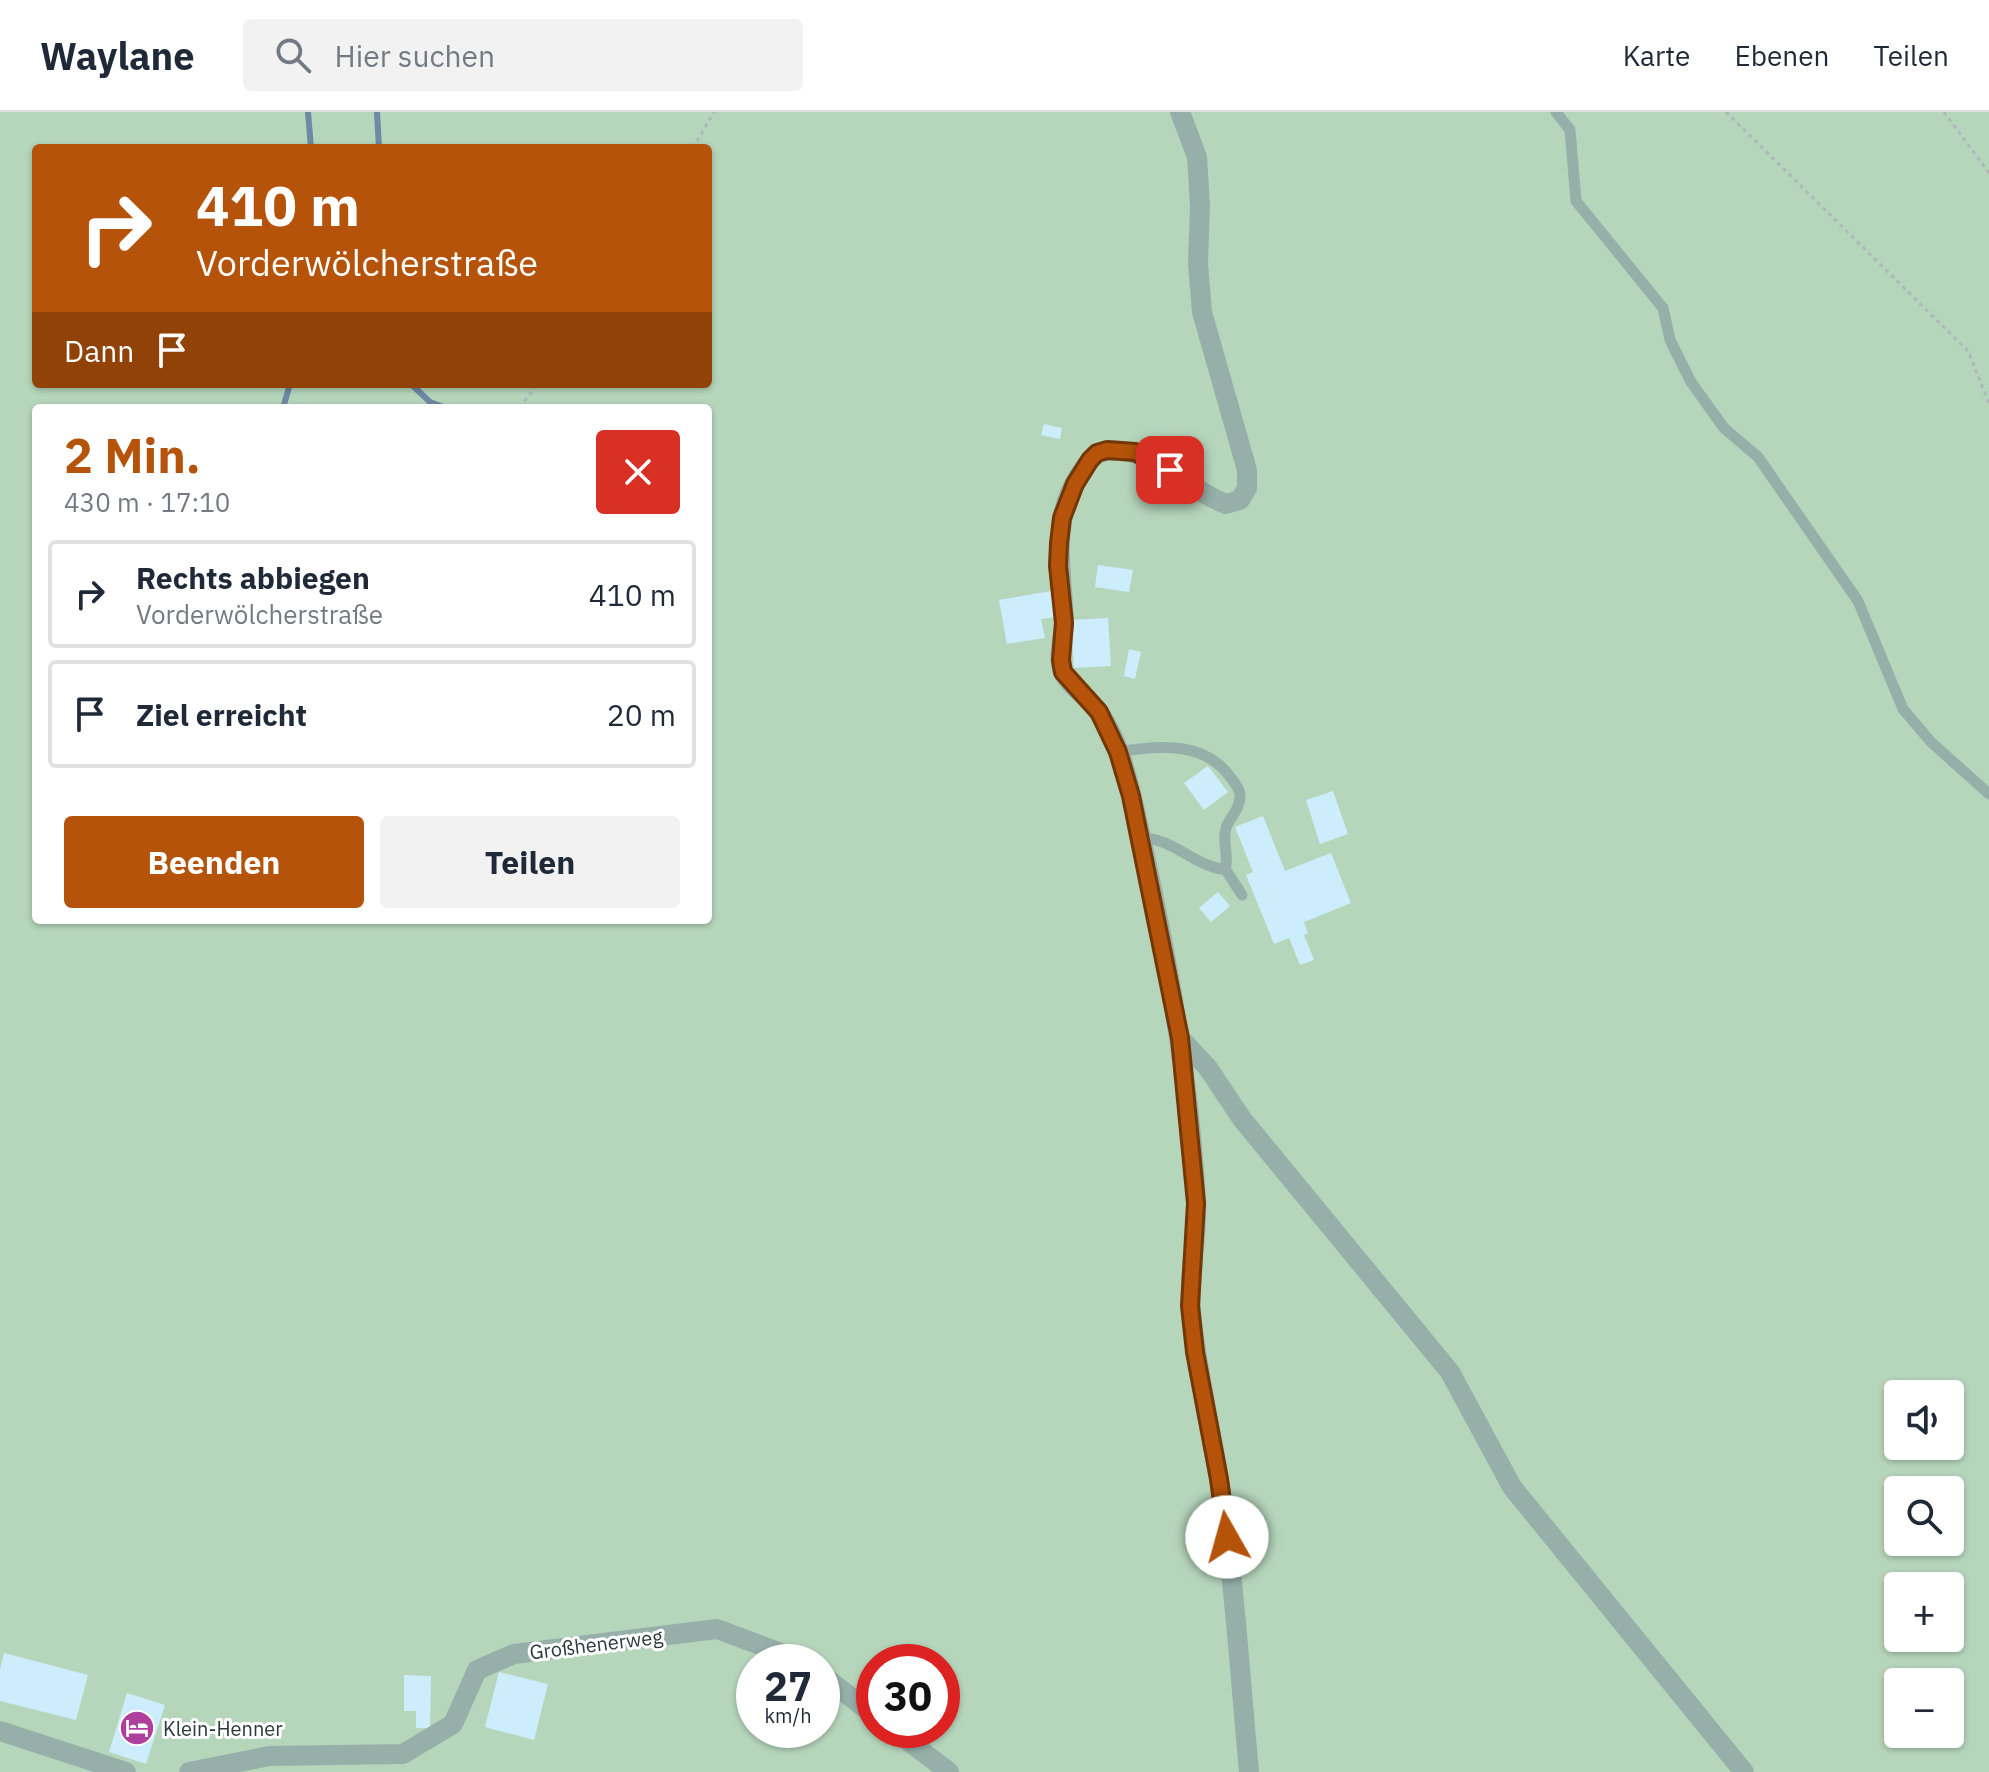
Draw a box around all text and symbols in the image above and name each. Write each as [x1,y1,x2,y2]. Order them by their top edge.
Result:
search box [243,19,803,91]
text: Waylane [40,31,195,80]
icon: search [271,33,315,77]
text: Hier suchen [335,36,495,75]
text: Karte [1623,37,1690,74]
text: Ebenen [1734,37,1830,74]
text: Teilen [1874,37,1949,74]
text: 410 m [196,169,360,241]
icon: right [64,176,168,280]
text: Vorderwölcherstraße [196,239,538,286]
icon: arrive [150,328,194,372]
text: Dann [64,331,134,370]
text: 2 Min. [64,424,201,486]
button: close [596,430,680,514]
pin [1136,436,1204,504]
icon: arrive [1148,448,1192,492]
text: 430 m · 17:10 [64,485,230,519]
text: Rechts abbiegen [136,558,370,597]
icon: right [68,572,112,616]
text: 410 m [589,575,676,614]
text: Vorderwölcherstraße [136,597,383,631]
icon: arrive [68,692,112,736]
text: Ziel erreicht [136,695,307,734]
text: 20 m [607,695,676,734]
button: Beenden [64,816,364,908]
button: Teilen [380,816,680,908]
map controls [1884,1380,1964,1748]
button: sound [1884,1380,1964,1460]
button: search [1884,1476,1964,1556]
position arrow [1185,1495,1269,1579]
button: + [1884,1572,1964,1652]
street label: Großhenerweg [528,1622,665,1666]
speed limit sign: 30 [856,1644,960,1748]
text: 27 [764,1660,812,1712]
button: − [1884,1668,1964,1748]
text: km/h [764,1702,812,1729]
hotel icon: Klein-Henner [118,1709,156,1747]
place label: Klein-Henner [163,1715,283,1742]

